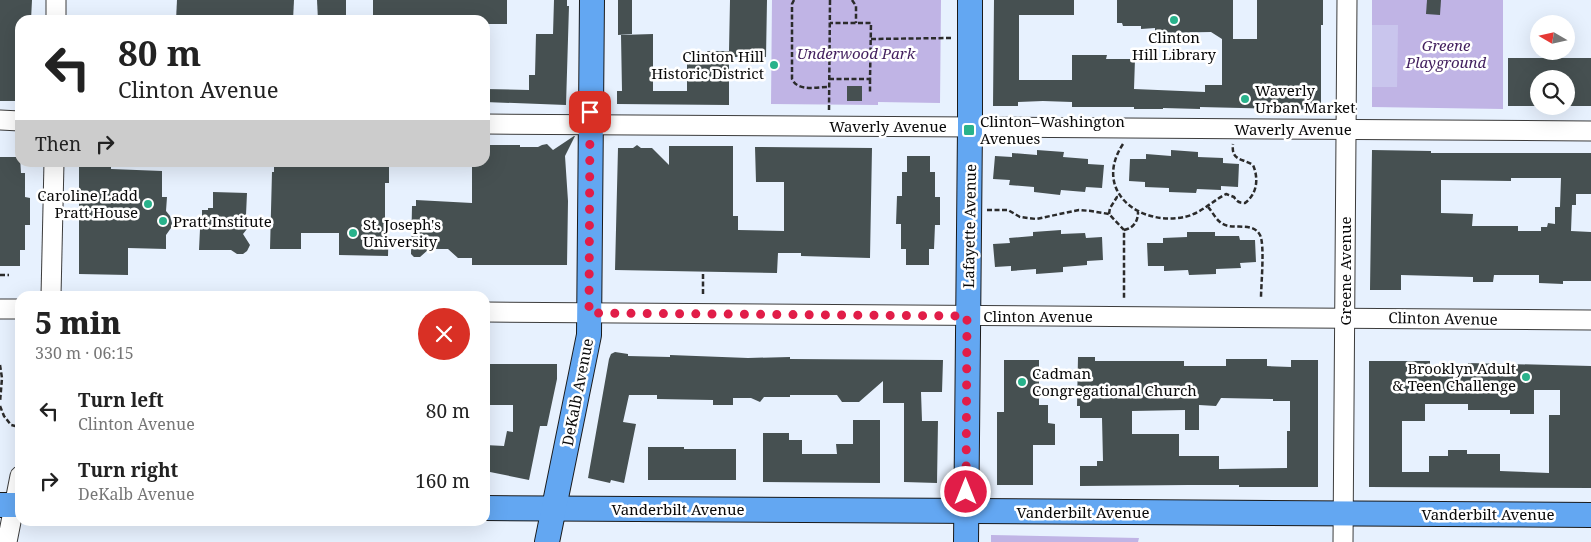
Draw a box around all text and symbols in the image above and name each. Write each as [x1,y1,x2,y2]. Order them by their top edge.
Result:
marker: Clinton Hill Library [1168,14,1180,26]
north arrow [1530,15,1575,60]
map controls [1530,15,1575,115]
place label: Clinton Hill Library [1132,27,1217,64]
text: 80 m [118,29,201,76]
icon: left [35,35,100,100]
park label: Greene Playground [1405,35,1487,72]
park label: Underwood Park [797,43,916,63]
place label: Clinton Hill Historic District [651,46,764,83]
marker: Clinton Hill Historic District [768,59,780,71]
button: search [1530,70,1575,115]
text: Clinton Avenue [118,74,279,104]
place label: Waverly Urban Market [1255,80,1355,117]
pin [569,91,611,133]
marker: Waverly Urban Market [1239,93,1251,105]
icon: arrive [576,98,604,126]
place label: Clinton–Washington Avenues [980,111,1125,148]
street label: Waverly Avenue [829,116,947,136]
street label: Waverly Avenue [1234,119,1352,139]
marker: Clinton–Washington Avenues [962,123,976,137]
icon: right [91,130,119,158]
text: Then [35,131,81,157]
street label: Lafayette Avenue [958,164,980,288]
place label: Caroline Ladd Pratt House [37,185,138,222]
marker: Caroline Ladd Pratt House [142,198,154,210]
place label: Pratt Institute [173,211,272,231]
place label: St. Joseph's University [363,214,441,251]
marker: Pratt Institute [157,215,169,227]
street label: Greene Avenue [1335,216,1355,326]
marker: St. Joseph's University [347,227,359,239]
text: 5 min [35,302,121,343]
street label: Clinton Avenue [983,306,1093,326]
street label: Clinton Avenue [1388,307,1498,329]
button: close [418,308,470,360]
street label: DeKalb Avenue [557,336,597,448]
text: 330 m · 06:15 [35,342,134,364]
place label: Brooklyn Adult & Teen Challenge [1393,358,1516,395]
place label: Cadman Congregational Church [1032,363,1197,400]
marker: Brooklyn Adult & Teen Challenge [1520,371,1532,383]
marker: Cadman Congregational Church [1016,376,1028,388]
text: Turn left [78,387,164,413]
icon: left [35,397,63,425]
text: 80 m [426,398,470,424]
text: Clinton Avenue [78,413,195,435]
text: Turn right [78,457,178,483]
position arrow [939,465,991,517]
icon: right [35,467,63,495]
text: 160 m [415,468,470,494]
text: DeKalb Avenue [78,483,195,505]
street label: Vanderbilt Avenue [611,499,745,519]
street label: Vanderbilt Avenue [1016,502,1150,522]
street label: Vanderbilt Avenue [1421,504,1555,524]

